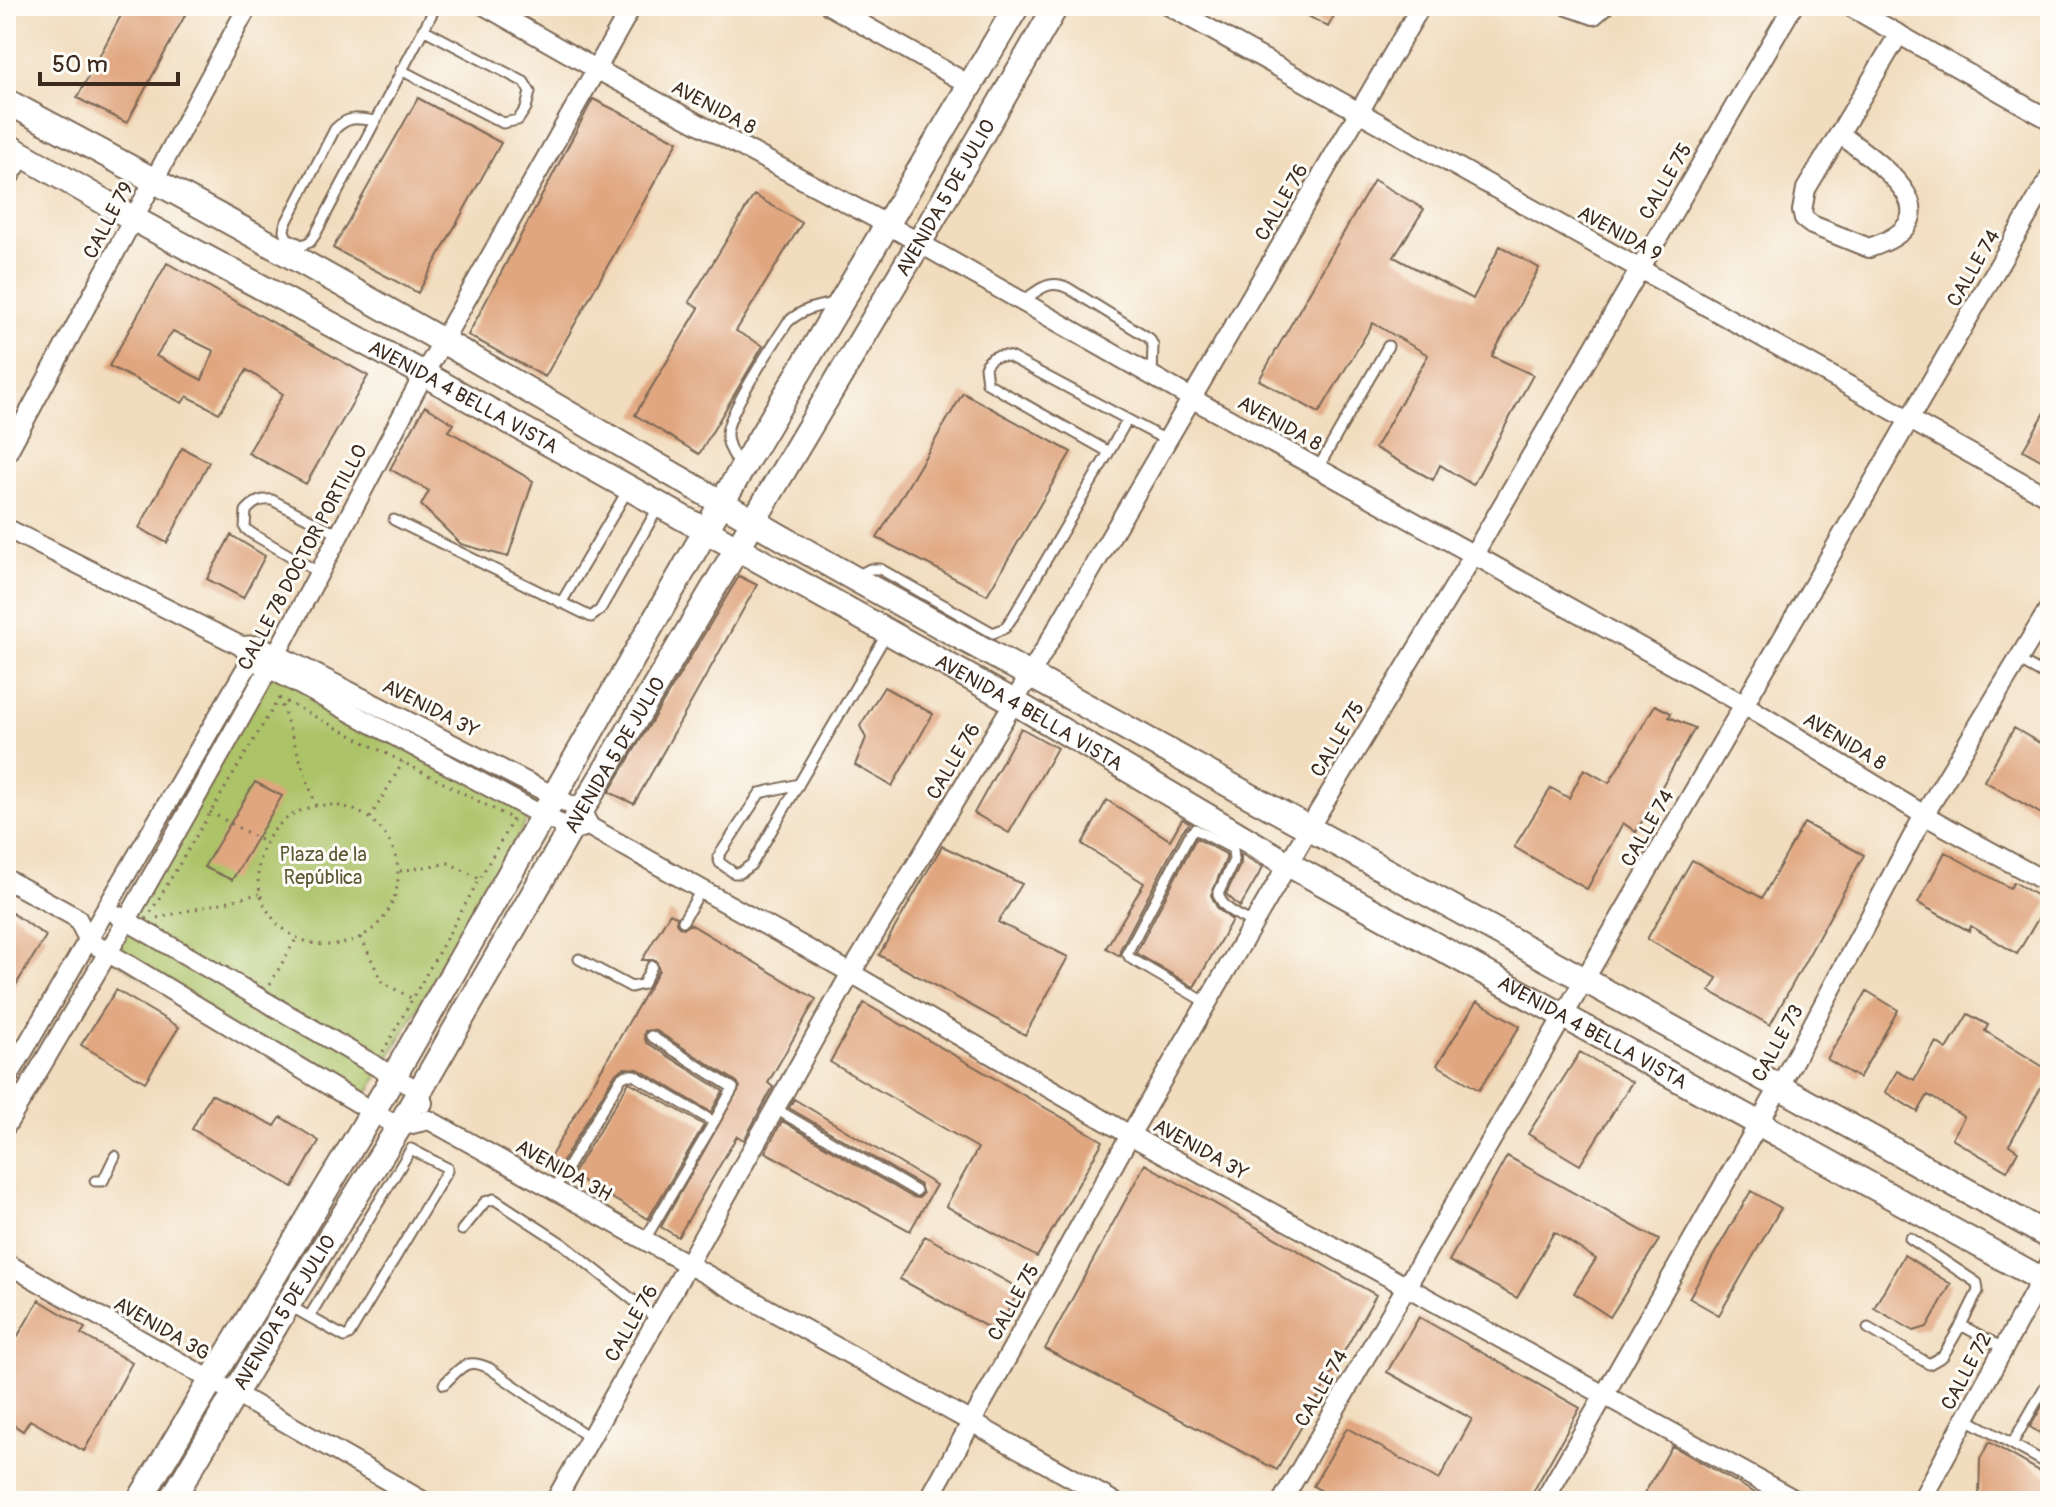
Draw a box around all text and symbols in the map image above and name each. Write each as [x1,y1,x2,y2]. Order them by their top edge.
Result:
scale bar [40,36,178,86]
text: 50 m [52,50,108,79]
street label: AVENIDA 8 [667,75,760,140]
street label: AVENIDA 5 DE JULIO [890,115,1001,281]
street label: CALLE 75 [1634,139,1697,224]
street label: CALLE 76 [1249,159,1313,245]
street label: CALLE 79 [78,178,139,263]
street label: AVENIDA 9 [1573,200,1666,267]
street label: CALLE 74 [1941,225,2006,311]
street label: AVENIDA 4 BELLA VISTA [364,335,562,459]
street label: AVENIDA 8 [1233,390,1326,457]
street label: CALLE 78 DOCTOR PORTILLO [232,440,373,674]
street label: AVENIDA 4 BELLA VISTA [931,649,1127,777]
street label: AVENIDA 3Y [378,673,484,744]
street label: AVENIDA 5 DE JULIO [559,673,671,838]
street label: CALLE 75 [1305,697,1370,782]
street label: AVENIDA 8 [1799,707,1891,776]
street label: CALLE 76 [921,718,986,804]
street label: CALLE 74 [1615,785,1680,871]
park label: Plaza de la República [279,842,367,890]
street label: AVENIDA 4 BELLA VISTA [1493,970,1692,1095]
street label: CALLE 73 [1746,1000,1809,1086]
street label: AVENIDA 3Y [1149,1113,1253,1186]
street label: AVENIDA 3H [511,1134,616,1207]
street label: AVENIDA 5 DE JULIO [228,1230,341,1395]
street label: CALLE 75 [982,1259,1045,1345]
street label: CALLE 76 [599,1280,663,1366]
street label: AVENIDA 3G [109,1291,214,1366]
street label: CALLE 72 [1936,1328,1997,1414]
street label: CALLE 74 [1289,1345,1354,1431]

